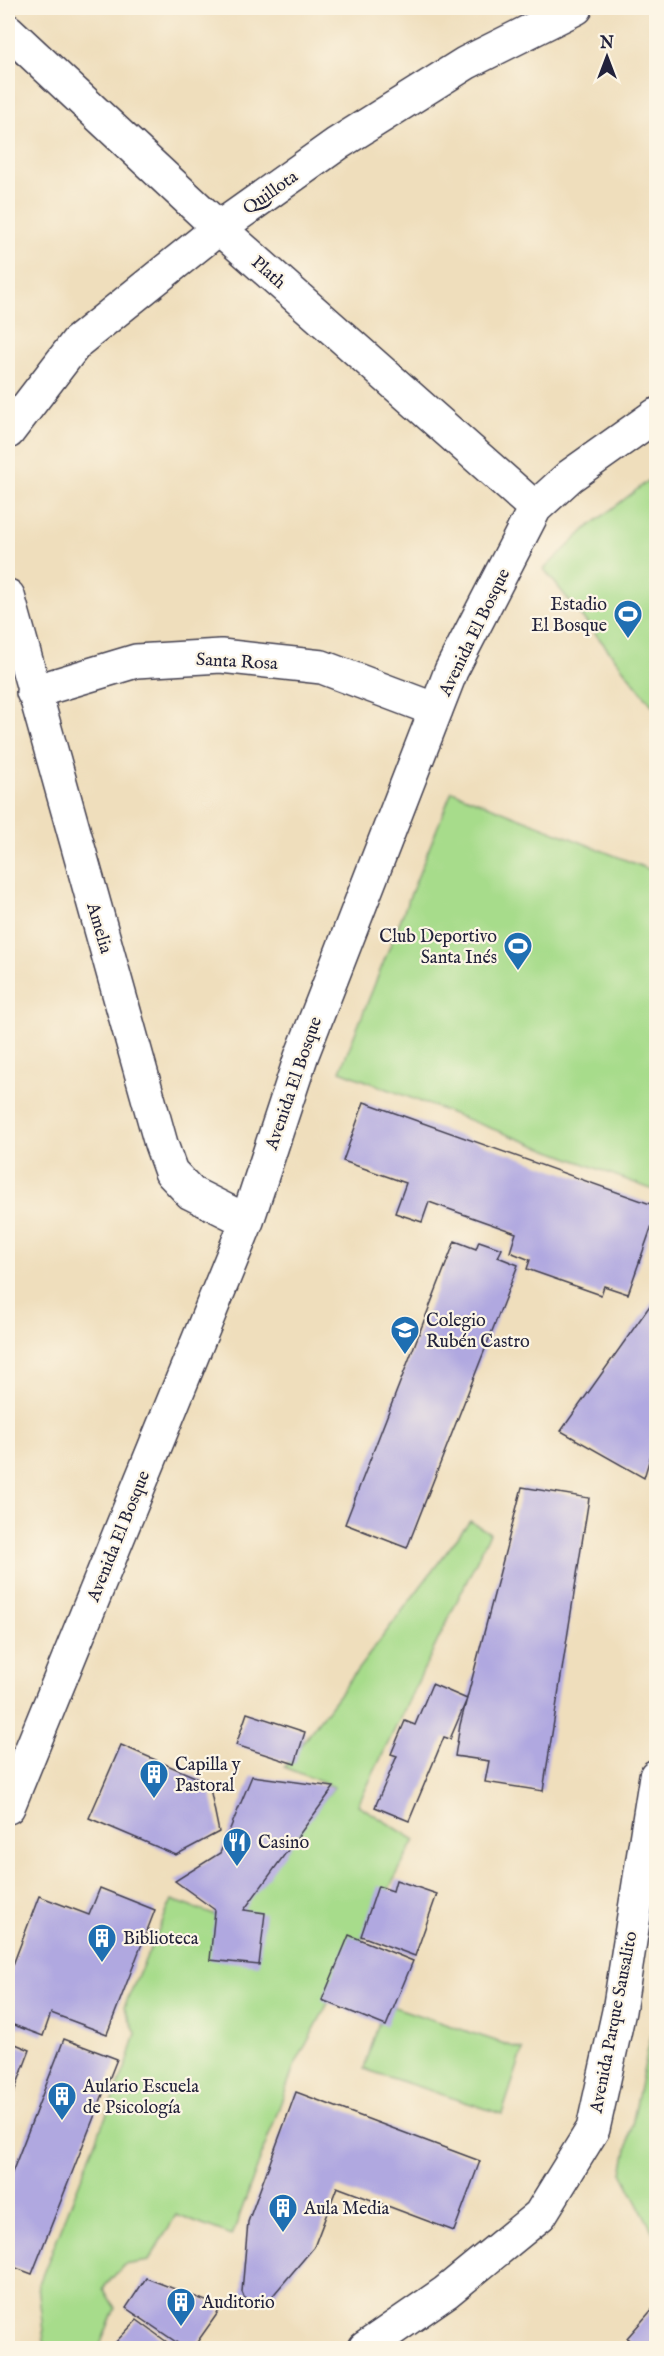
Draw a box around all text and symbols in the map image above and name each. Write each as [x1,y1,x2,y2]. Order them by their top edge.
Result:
north arrow [577,27,637,87]
text: N [599,34,614,54]
street label: Quillota [239,166,303,221]
street label: Plath [246,252,290,295]
street label: Avenida El Bosque [434,565,516,701]
place label: Estadio El Bosque [531,594,607,638]
sports icon: Estadio El Bosque [612,598,644,640]
street label: Santa Rosa [195,649,279,676]
street label: Amelia [80,899,117,957]
place label: Club Deportivo Santa Inés [379,926,497,970]
sports icon: Club Deportivo Santa Inés [502,930,534,972]
street label: Avenida El Bosque [261,1014,328,1154]
place label: Colegio Rubén Castro [426,1310,530,1354]
school or university icon: Colegio Rubén Castro [389,1314,421,1356]
street label: Avenida El Bosque [82,1468,156,1606]
place label: Capilla y Pastoral [175,1754,241,1798]
building icon: Capilla y Pastoral [138,1758,170,1800]
restaurant icon: Casino [221,1826,253,1868]
place label: Casino [258,1832,309,1855]
building icon: Biblioteca [86,1922,118,1964]
place label: Biblioteca [123,1928,199,1951]
street label: Avenida Parque Sausalito [585,1929,643,2116]
place label: Aulario Escuela de Psicología [82,2076,199,2120]
building icon: Aulario Escuela de Psicología [46,2080,78,2122]
building icon: Aula Media [267,2192,299,2234]
place label: Aula Media [303,2198,390,2221]
building icon: Auditorio [165,2286,197,2328]
place label: Auditorio [201,2292,275,2315]

